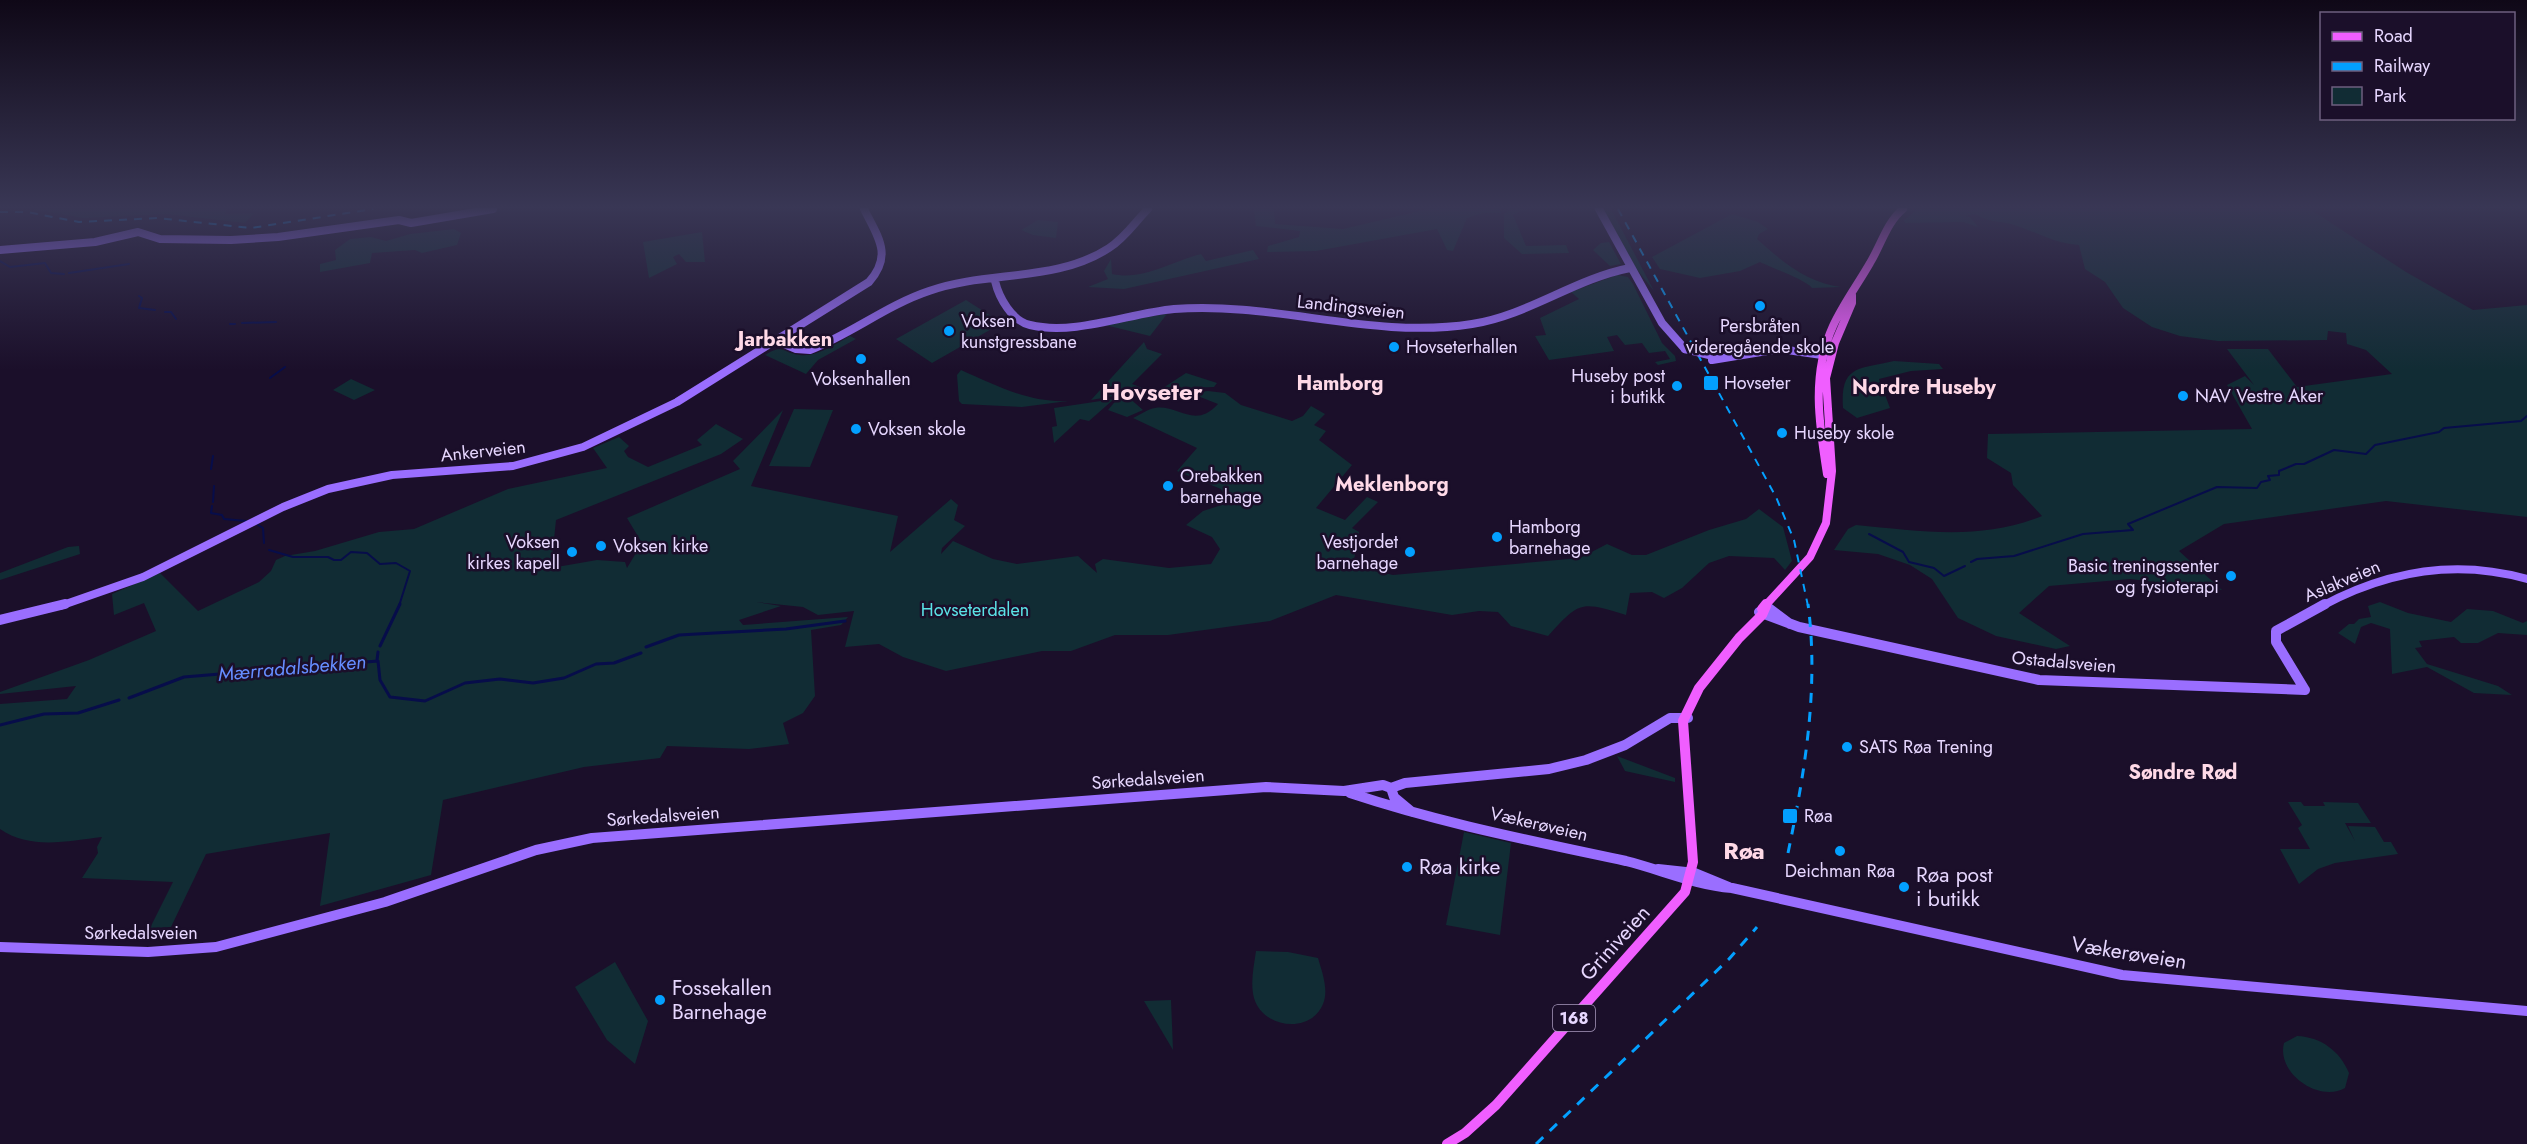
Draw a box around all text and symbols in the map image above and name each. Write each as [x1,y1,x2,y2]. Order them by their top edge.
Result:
legend [2320,12,2515,120]
text: Road [2374,23,2413,49]
text: Railway [2374,53,2430,79]
text: Park [2374,83,2406,109]
street label: Landingsveien [1296,288,1406,326]
marker: Persbråten videregående skole [1753,299,1767,313]
place label: Voksen kunstgressbane [961,308,1077,355]
place label: Persbråten videregående skole [1686,313,1834,360]
marker: Voksen kunstgressbane [942,324,956,338]
district label: Jarbakken [734,325,832,354]
place label: Hovseterhallen [1406,334,1518,360]
marker: Hovseterhallen [1387,340,1401,354]
marker: Voksenhallen [854,352,868,366]
place label: Huseby post i butikk [1571,363,1666,410]
place label: Voksenhallen [811,366,911,392]
district label: Hamborg [1296,369,1384,398]
place label: Hovseter [1724,370,1791,396]
district label: Nordre Huseby [1852,373,1997,402]
district label: Hovseter [1101,374,1203,409]
marker: Hovseter [1702,374,1720,392]
marker: Huseby post i butikk [1670,379,1684,393]
place label: NAV Vestre Aker [2195,383,2324,409]
marker: NAV Vestre Aker [2176,389,2190,403]
place label: Voksen skole [868,416,966,442]
place label: Huseby skole [1794,420,1894,446]
marker: Voksen skole [849,422,863,436]
marker: Huseby skole [1775,426,1789,440]
street label: Ankerveien [439,434,527,468]
place label: Orebakken barnehage [1180,463,1263,510]
district label: Meklenborg [1335,470,1449,499]
marker: Orebakken barnehage [1161,479,1175,493]
place label: Hamborg barnehage [1509,514,1590,561]
place label: Voksen kirkes kapell [467,529,560,576]
place label: Vestjordet barnehage [1317,529,1399,576]
marker: Hamborg barnehage [1490,530,1504,544]
place label: Voksen kirke [613,533,708,559]
marker: Voksen kirke [594,539,608,553]
marker: Voksen kirkes kapell [565,545,579,559]
marker: Vestjordet barnehage [1403,545,1417,559]
place label: Basic treningssenter og fysioterapi [2068,553,2220,600]
street label: Aslakveien [2300,553,2384,609]
marker: Basic treningssenter og fysioterapi [2224,569,2238,583]
park label: Hovseterdalen [921,597,1029,623]
street label: Ostadalsveien [2011,644,2117,680]
water label: Mærradalsbekken [217,647,367,689]
place label: SATS Røa Trening [1859,734,1993,760]
marker: SATS Røa Trening [1840,740,1854,754]
district label: Søndre Rød [2129,758,2237,787]
street label: Sørkedalsveien [1091,762,1205,796]
street label: Sørkedalsveien [606,799,720,833]
street label: Vækerøveien [1488,800,1590,848]
place label: Røa [1804,803,1833,829]
marker: Røa [1781,807,1799,825]
district label: Røa [1723,833,1765,868]
marker: Deichman Røa [1833,844,1847,858]
place label: Røa kirke [1419,852,1500,882]
place label: Deichman Røa [1785,858,1895,884]
marker: Røa kirke [1400,860,1414,874]
place label: Røa post i butikk [1916,860,1993,914]
marker: Røa post i butikk [1897,880,1911,894]
street label: Griniveien [1573,899,1657,987]
street label: Sørkedalsveien [84,920,198,946]
street label: Vækerøveien [2069,929,2189,977]
place label: Fossekallen Barnehage [672,973,772,1027]
marker: Fossekallen Barnehage [653,993,667,1007]
road number: 168 [1553,1005,1595,1031]

